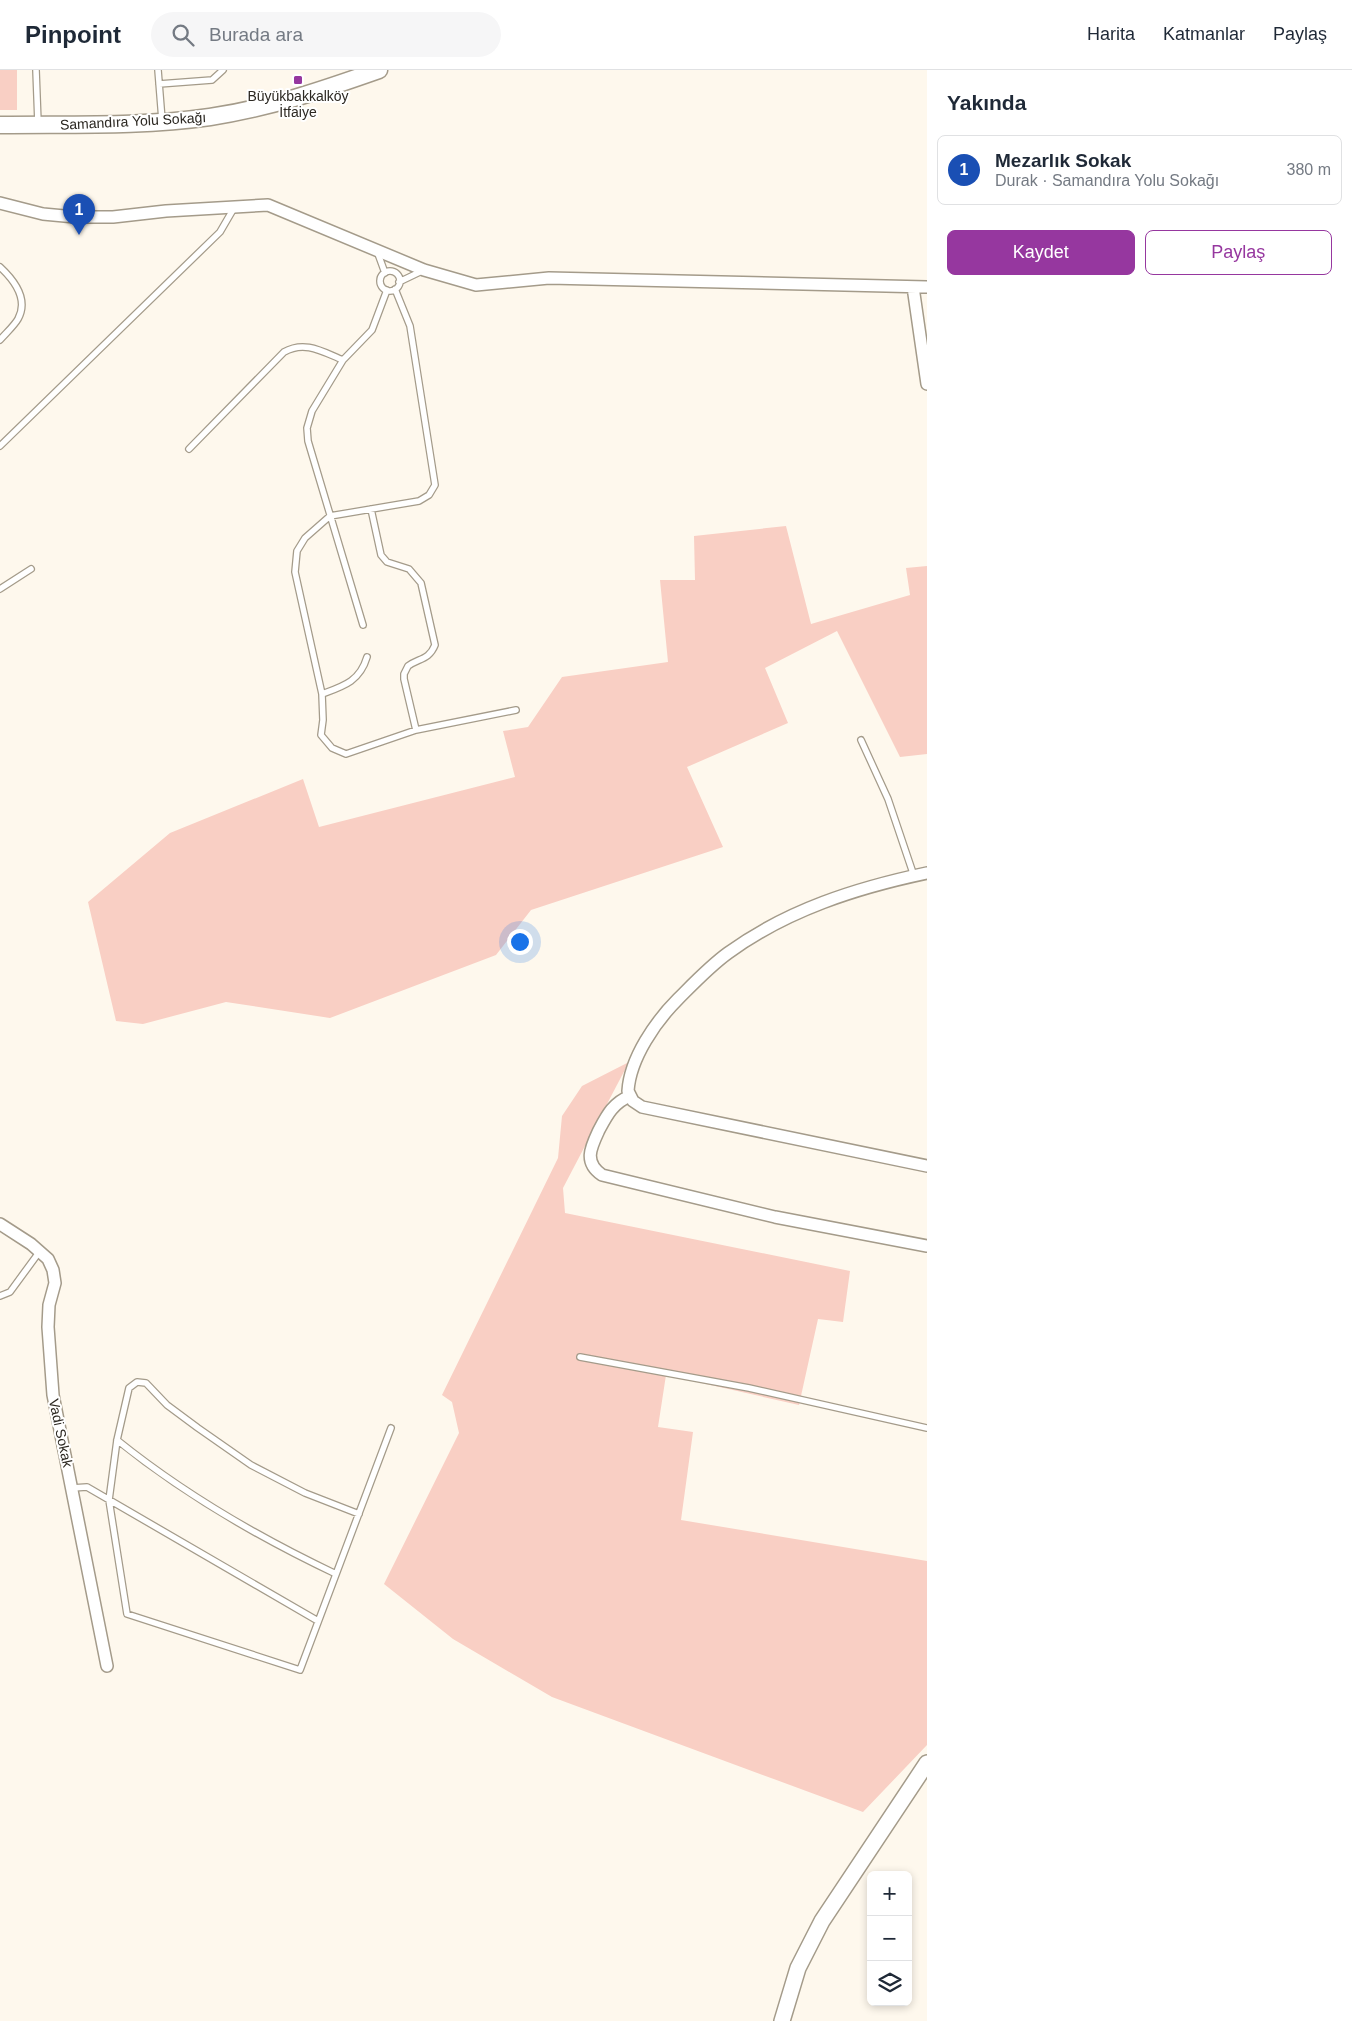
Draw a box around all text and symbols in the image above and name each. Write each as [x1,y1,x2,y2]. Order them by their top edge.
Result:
search box [151,12,501,57]
text: Pinpoint [25,21,121,48]
icon: search [169,21,197,49]
text: Burada ara [209,24,303,45]
text: Harita [1087,24,1135,44]
text: Katmanlar [1163,24,1245,44]
text: Paylaş [1273,24,1327,44]
marker: Büyükbakkalköy İtfaiye [292,74,304,86]
place label: Büyükbakkalköy İtfaiye [247,88,349,120]
text: Yakında [947,91,1026,114]
street label: Samandıra Yolu Sokağı [60,109,206,133]
text: Mezarlık Sokak [995,150,1131,171]
text: 1 [960,161,968,178]
text: 380 m [1287,161,1331,178]
text: Durak · Samandıra Yolu Sokağı [995,172,1219,189]
pin: 1 [63,194,95,235]
button: Kaydet [947,230,1135,275]
button: Paylaş [1145,230,1332,275]
your location [507,929,533,955]
street label: Vadi Sokak [46,1397,76,1470]
map controls [867,1871,912,2006]
button: + [867,1871,912,1916]
button: − [867,1916,912,1961]
button: layers [867,1961,912,2006]

